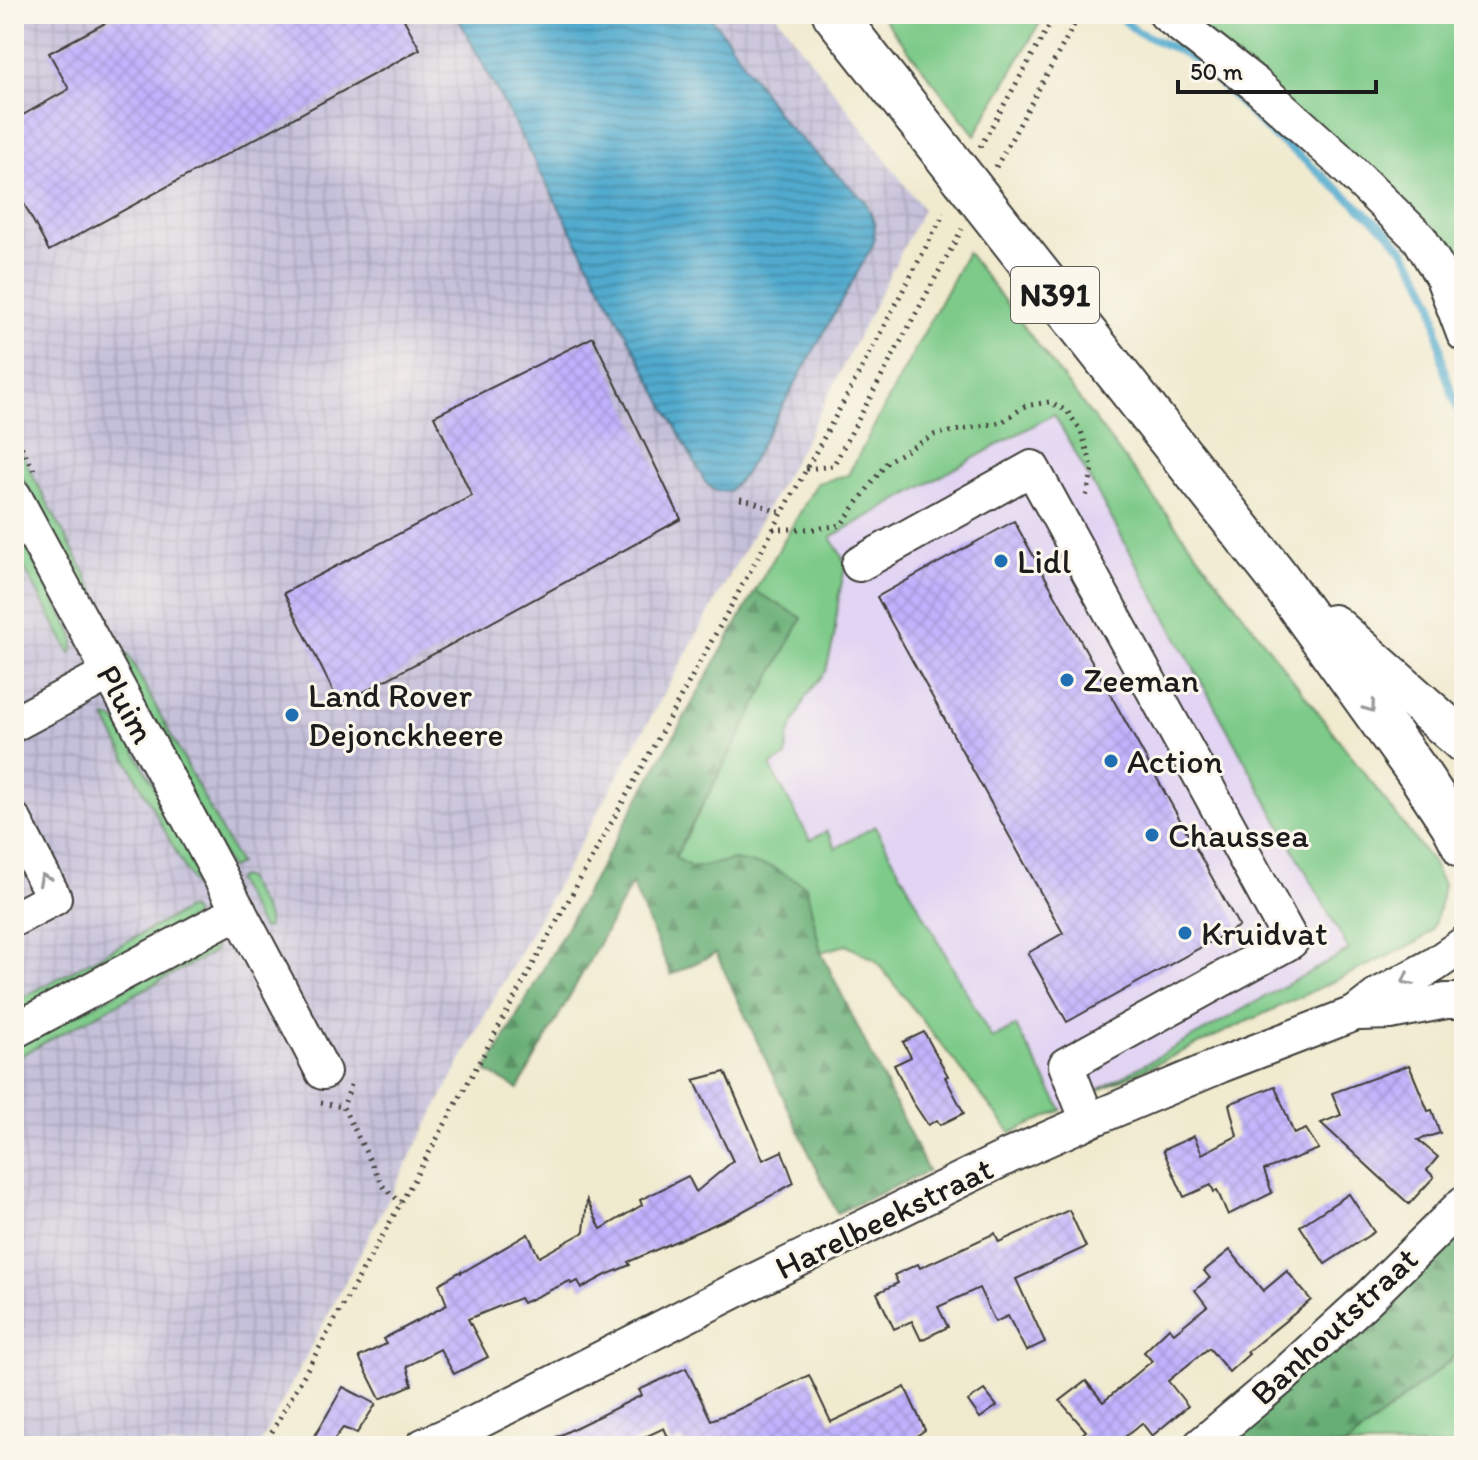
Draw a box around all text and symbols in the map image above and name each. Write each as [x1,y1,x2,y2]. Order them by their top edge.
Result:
scale bar [1178,44,1376,94]
text: 50 m [1190,57,1243,86]
road number: N391 [1011,267,1099,323]
place label: Lidl [1017,541,1072,582]
marker: Lidl [992,552,1010,570]
street label: Pluim [88,657,164,751]
place label: Zeeman [1083,660,1199,701]
marker: Zeeman [1058,671,1076,689]
place label: Land Rover Dejonckheere [308,675,504,755]
one-way arrow [1361,698,1375,712]
marker: Land Rover Dejonckheere [283,706,301,724]
place label: Action [1127,741,1223,782]
marker: Action [1102,752,1120,770]
place label: Chaussea [1168,815,1309,856]
marker: Chaussea [1143,826,1161,844]
one-way arrow [39,872,54,887]
place label: Kruidvat [1201,913,1328,954]
marker: Kruidvat [1176,924,1194,942]
one-way arrow [1401,970,1415,986]
street label: Harelbeekstraat [769,1148,1000,1288]
street label: Banhoutstraat [1242,1238,1426,1414]

